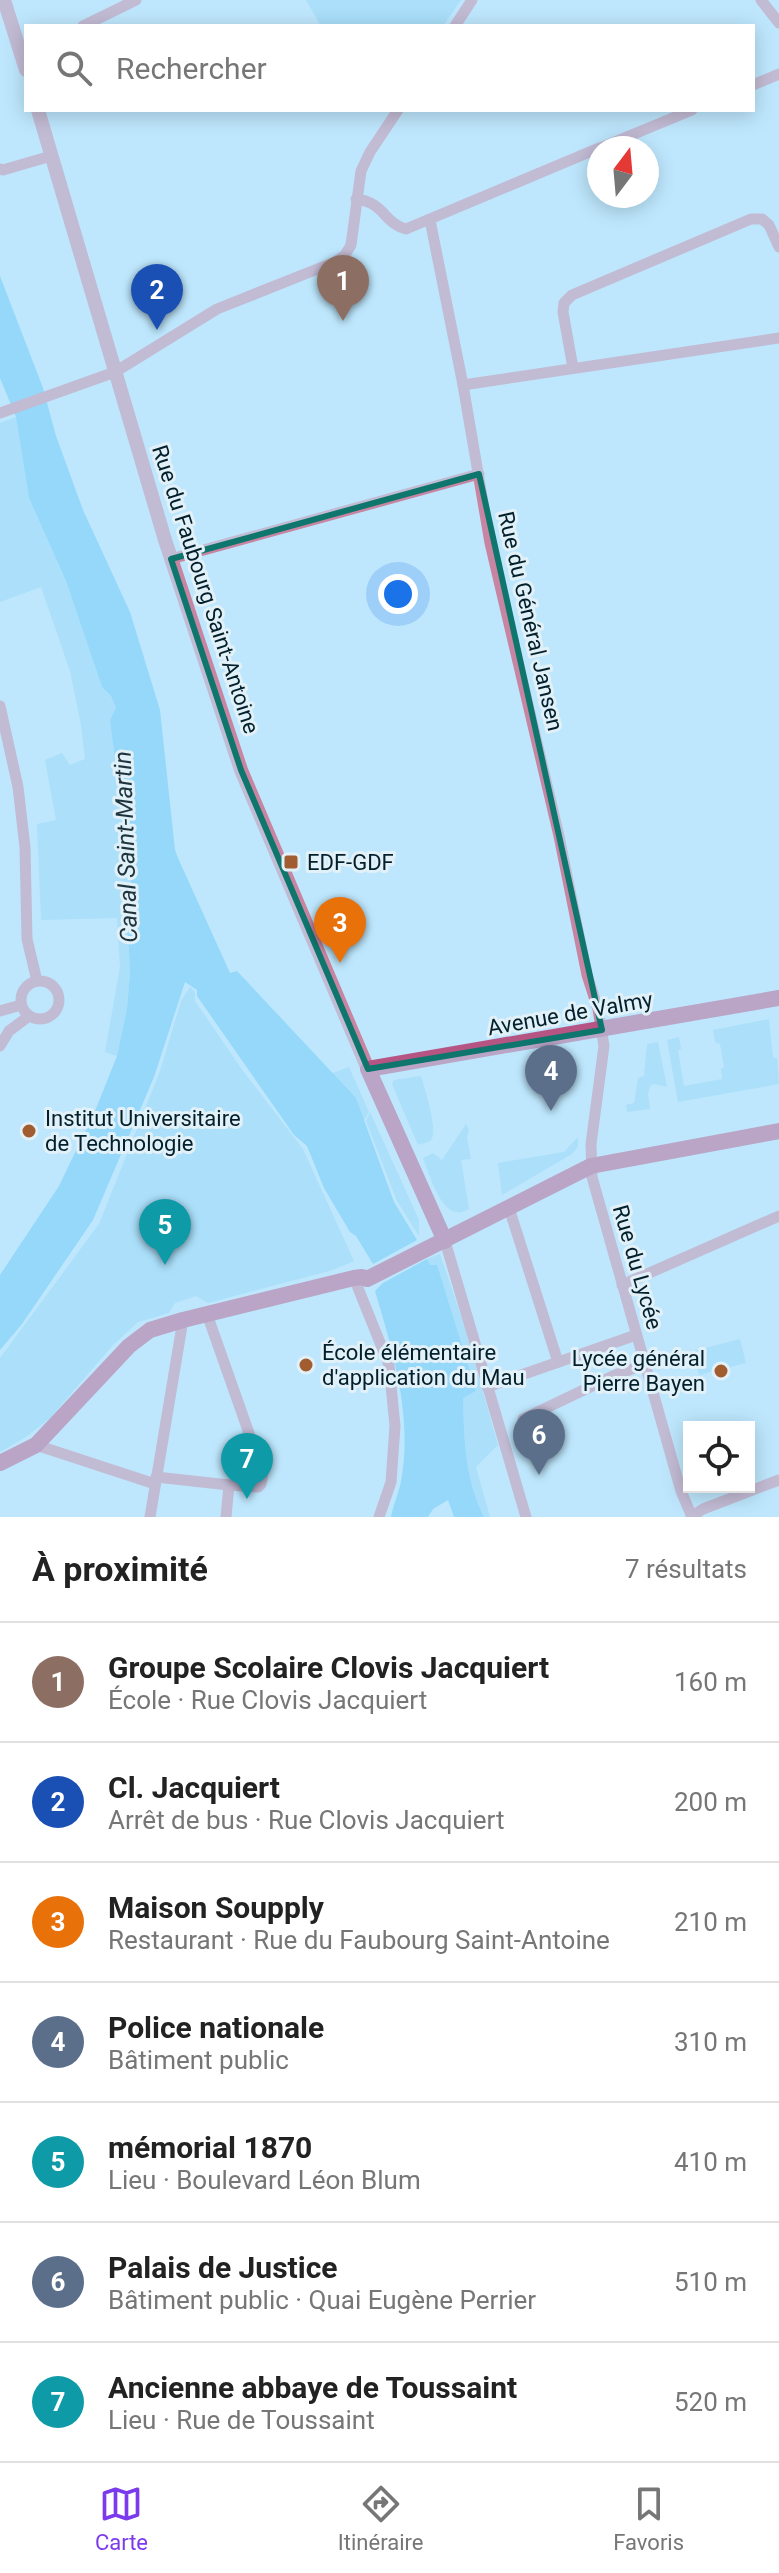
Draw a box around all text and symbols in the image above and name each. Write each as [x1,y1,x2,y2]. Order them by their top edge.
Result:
search box [24,24,755,112]
icon: search [52,46,96,90]
text: Rechercher [116,51,267,86]
north arrow [587,136,659,208]
pin: 1 [317,255,369,321]
pin: 2 [131,264,183,330]
street label: Rue du Faubourg Saint-Antoine [147,442,264,737]
street label: Rue du Général Jansen [493,509,568,733]
your location [378,574,418,614]
water label: Canal Saint-Martin [109,751,143,943]
place label: EDF-GDF [307,850,394,875]
marker: EDF-GDF [282,853,300,871]
pin: 3 [314,897,366,963]
street label: Avenue de Valmy [485,987,655,1040]
pin: 4 [525,1045,577,1111]
place label: Institut Universitaire de Technologie [45,1106,241,1156]
marker: Institut Universitaire de Technologie [20,1122,38,1140]
pin: 5 [139,1199,191,1265]
street label: Rue du Lycée [608,1202,667,1332]
place label: École élémentaire d'application du Mau [322,1340,525,1390]
place label: Lycée général Pierre Bayen [572,1346,705,1396]
marker: École élémentaire d'application du Mau [297,1356,315,1374]
marker: Lycée général Pierre Bayen [712,1362,730,1380]
pin: 6 [513,1409,565,1475]
map controls [683,1421,755,1493]
button: locate [683,1421,755,1493]
pin: 7 [221,1433,273,1499]
text: À proximité [32,1549,208,1589]
text: 7 résultats [625,1554,747,1584]
text: Groupe Scolaire Clovis Jacquiert [108,1650,549,1685]
text: 1 [51,1667,65,1697]
text: 160 m [674,1667,747,1697]
text: École · Rue Clovis Jacquiert [108,1685,427,1715]
text: Cl. Jacquiert [108,1770,280,1805]
text: 2 [51,1787,65,1817]
text: 200 m [674,1787,747,1817]
text: Arrêt de bus · Rue Clovis Jacquiert [108,1805,505,1835]
text: Maison Soupply [108,1890,324,1925]
text: 3 [51,1907,65,1937]
text: 210 m [674,1907,747,1937]
text: Restaurant · Rue du Faubourg Saint-Antoine [108,1925,610,1955]
text: Police nationale [108,2010,324,2045]
text: 4 [51,2027,65,2057]
text: 310 m [674,2027,747,2057]
text: Bâtiment public [108,2045,289,2075]
text: mémorial 1870 [108,2130,312,2165]
text: 5 [51,2147,65,2177]
text: 410 m [674,2147,747,2177]
text: Lieu · Boulevard Léon Blum [108,2165,421,2195]
text: Palais de Justice [108,2250,337,2285]
text: 6 [51,2267,65,2297]
text: 510 m [674,2267,747,2297]
text: Bâtiment public · Quai Eugène Perrier [108,2285,536,2315]
text: Ancienne abbaye de Toussaint [108,2370,517,2405]
text: 7 [51,2387,65,2417]
text: 520 m [674,2387,747,2417]
text: Lieu · Rue de Toussaint [108,2405,375,2435]
tab: Carte [95,2482,148,2555]
tab: Itinéraire [338,2482,423,2555]
tab: Favoris [613,2482,684,2555]

